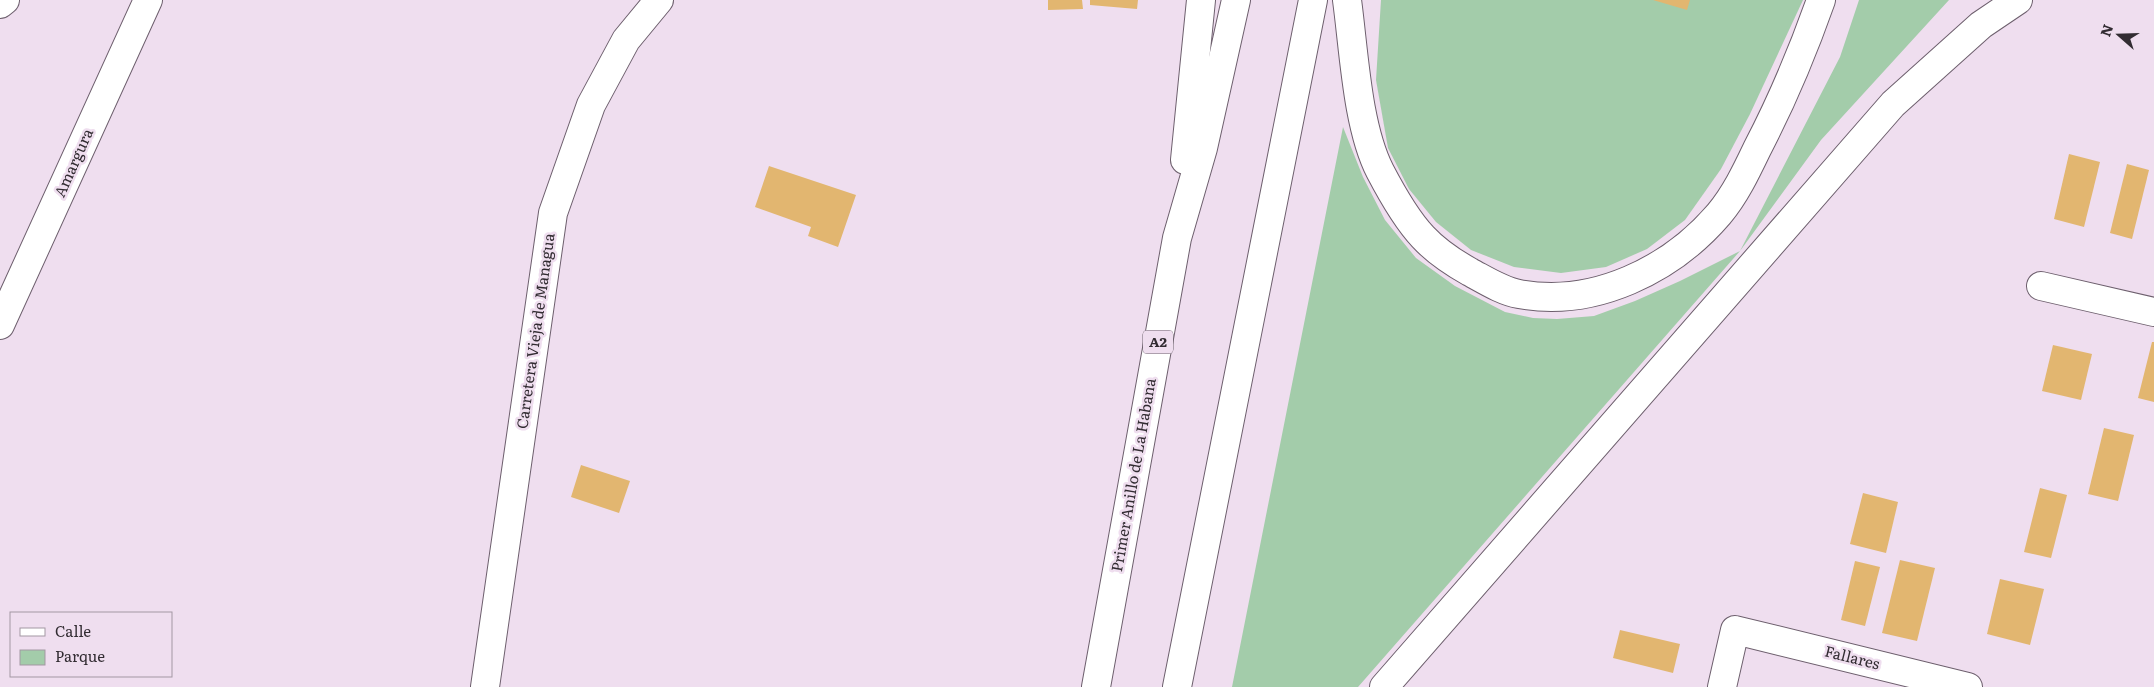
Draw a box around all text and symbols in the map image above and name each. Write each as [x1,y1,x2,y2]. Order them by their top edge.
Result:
north arrow [2094,10,2144,60]
text: N [2094,21,2117,39]
street label: Amargura [47,123,98,201]
street label: Carretera Vieja de Managua [509,231,560,430]
road number: A2 [1143,331,1173,354]
street label: Primer Anillo de La Habana [1104,375,1161,573]
legend [10,612,172,677]
text: Calle [55,619,91,642]
street label: Fallares [1822,639,1883,675]
text: Parque [55,644,105,667]

